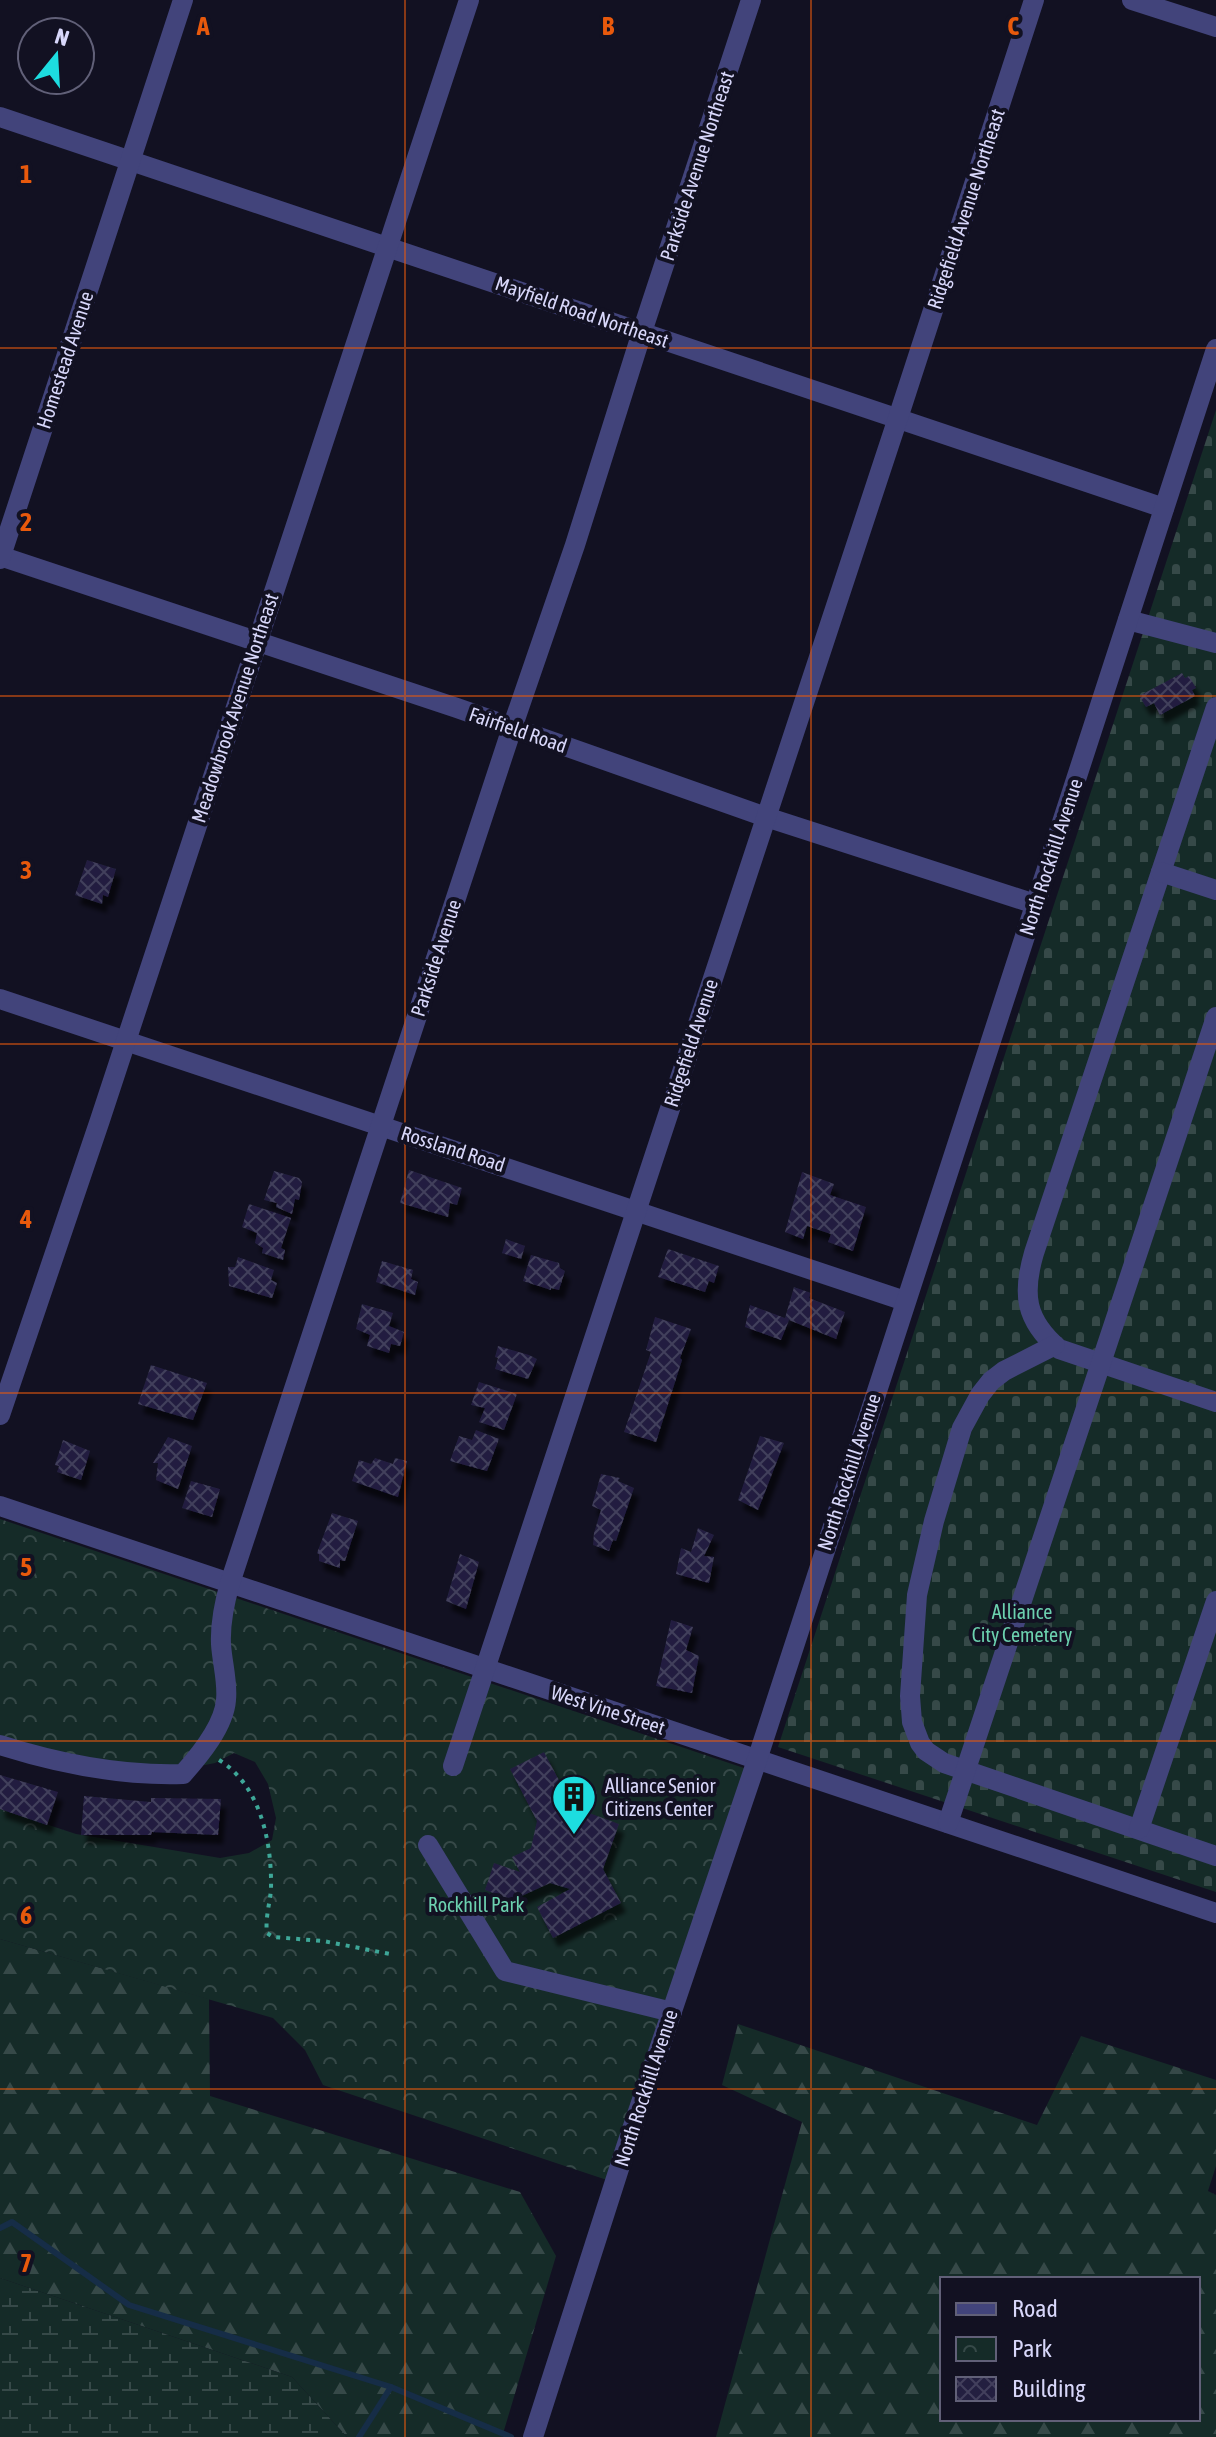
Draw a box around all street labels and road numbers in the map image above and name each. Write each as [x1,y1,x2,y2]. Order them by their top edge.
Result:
street label: Parkside Avenue Northeast [655,68,738,264]
street label: Ridgefield Avenue Northeast [922,105,1009,312]
street label: Mayfield Road Northeast [492,271,672,352]
street label: Homestead Avenue [31,288,98,431]
street label: Meadowbrook Avenue Northeast [187,590,283,825]
street label: Fairfield Road [466,702,570,757]
street label: North Rockhill Avenue [1014,775,1087,938]
street label: Parkside Avenue [406,896,465,1019]
street label: Ridgefield Avenue [659,976,722,1110]
street label: Rossland Road [398,1121,508,1176]
street label: North Rockhill Avenue [812,1390,885,1553]
street label: West Vine Street [548,1680,668,1739]
street label: North Rockhill Avenue [609,2006,682,2169]

